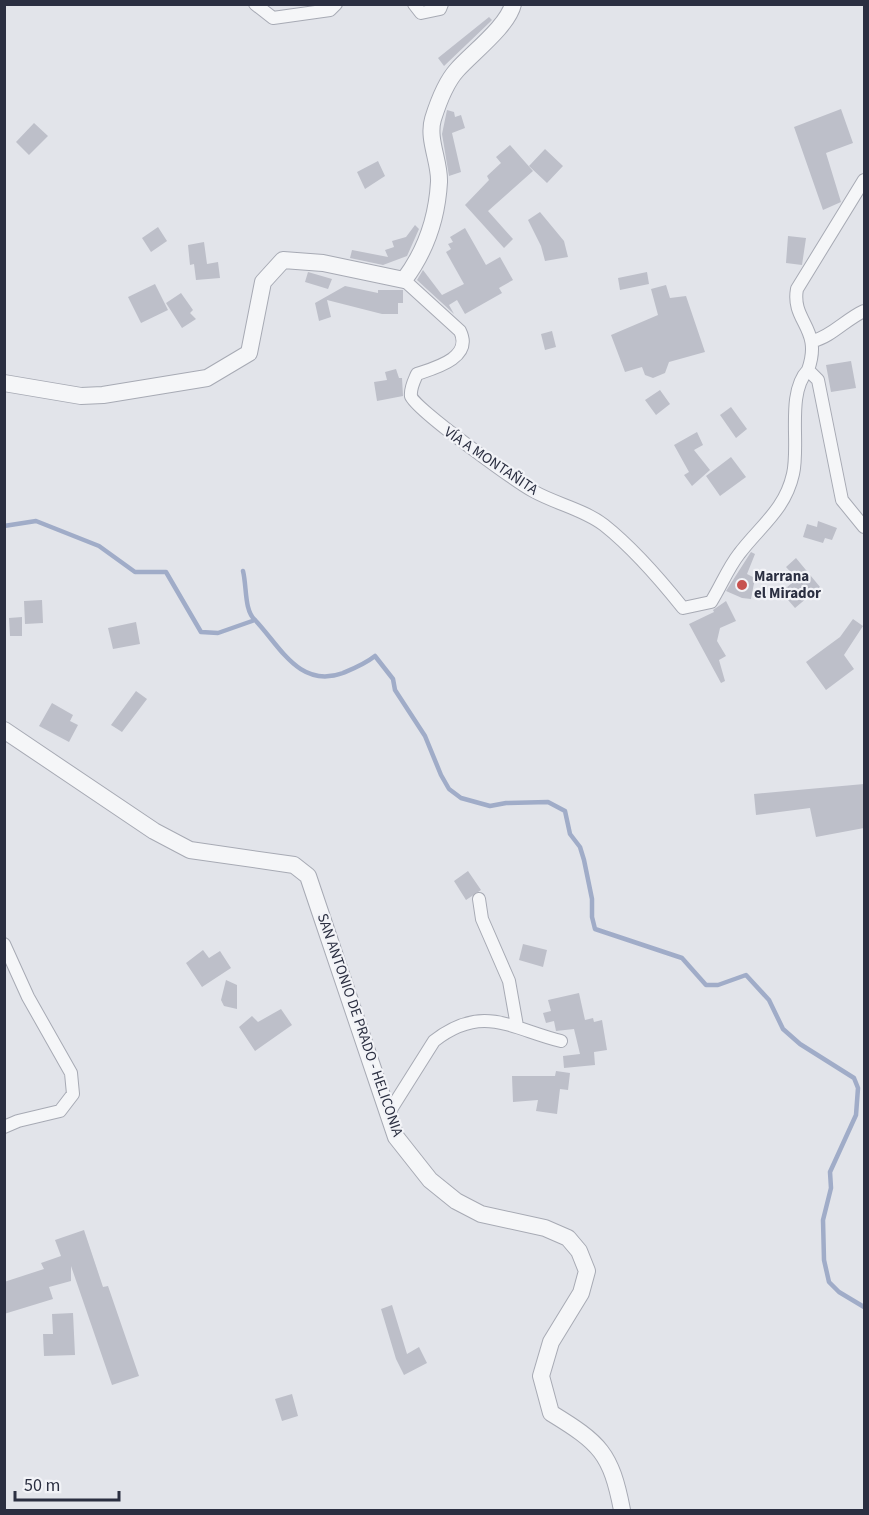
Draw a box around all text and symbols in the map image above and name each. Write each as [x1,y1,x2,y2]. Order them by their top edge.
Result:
street label: VÍA A MONTAÑITA [440,422,543,501]
place label: Marrana el Mirador [754,566,821,604]
marker: Marrana el Mirador [735,578,749,592]
street label: SAN ANTONIO DE PRADO - HELICONIA [312,911,408,1140]
scale bar [15,1464,118,1502]
text: 50 m [24,1473,60,1498]

